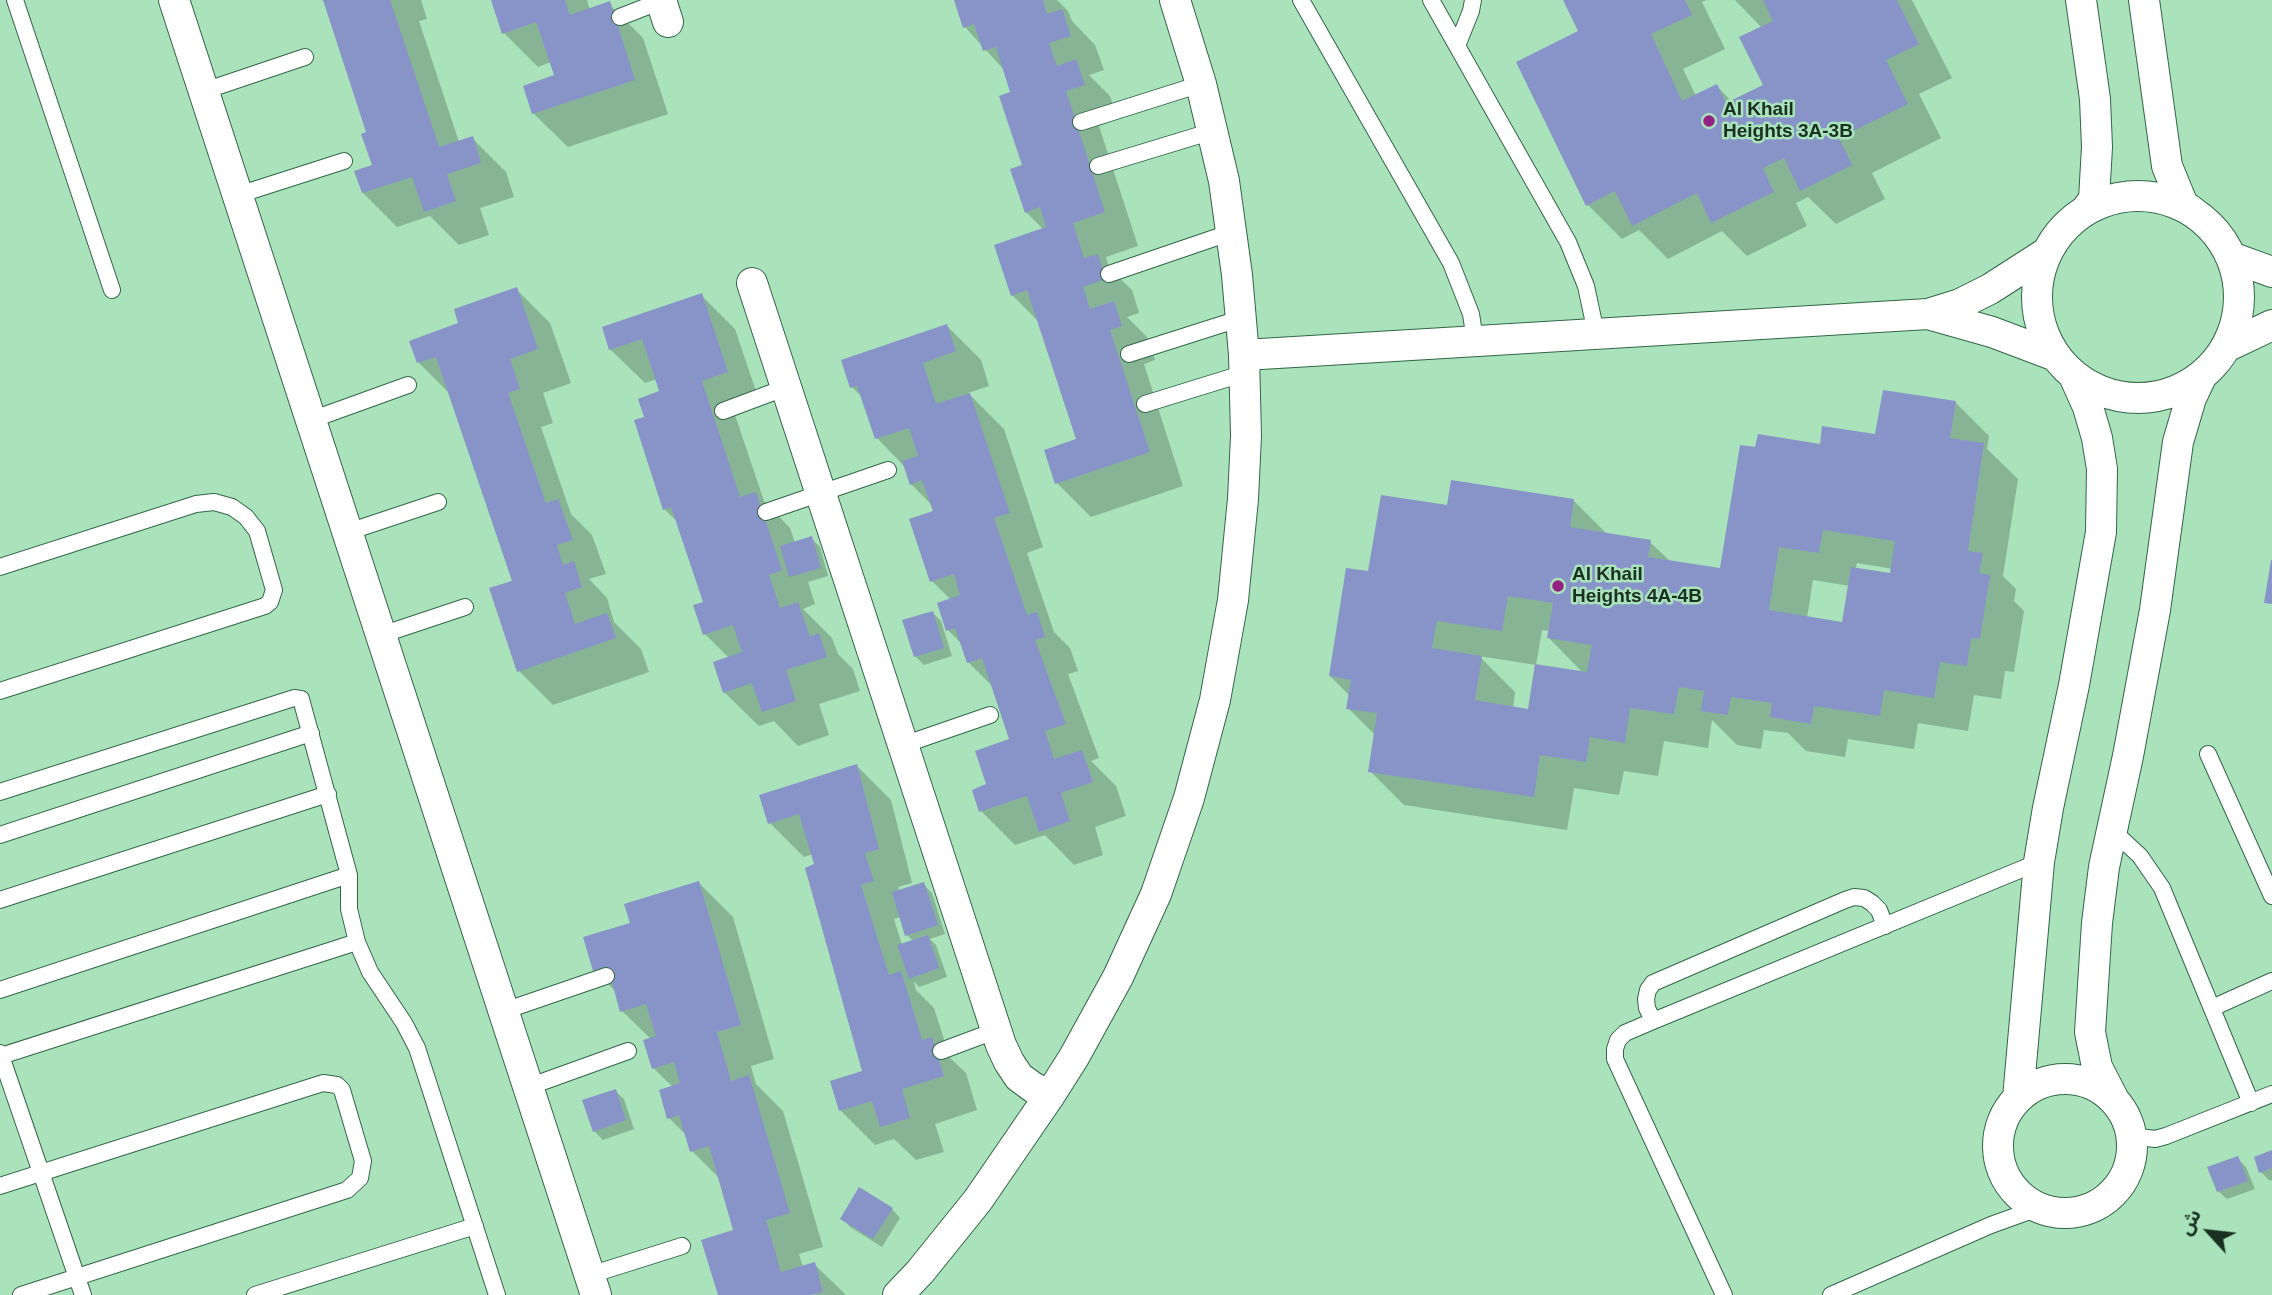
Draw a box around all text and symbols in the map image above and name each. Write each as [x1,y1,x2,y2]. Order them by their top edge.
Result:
place label: Al Khail Heights 3A-3B [1723,99,1853,143]
marker: Al Khail Heights 3A-3B [1701,113,1717,129]
place label: Al Khail Heights 4A-4B [1572,564,1702,608]
marker: Al Khail Heights 4A-4B [1550,578,1566,594]
north arrow [2174,1197,2244,1267]
text: ش [2175,1206,2205,1239]

